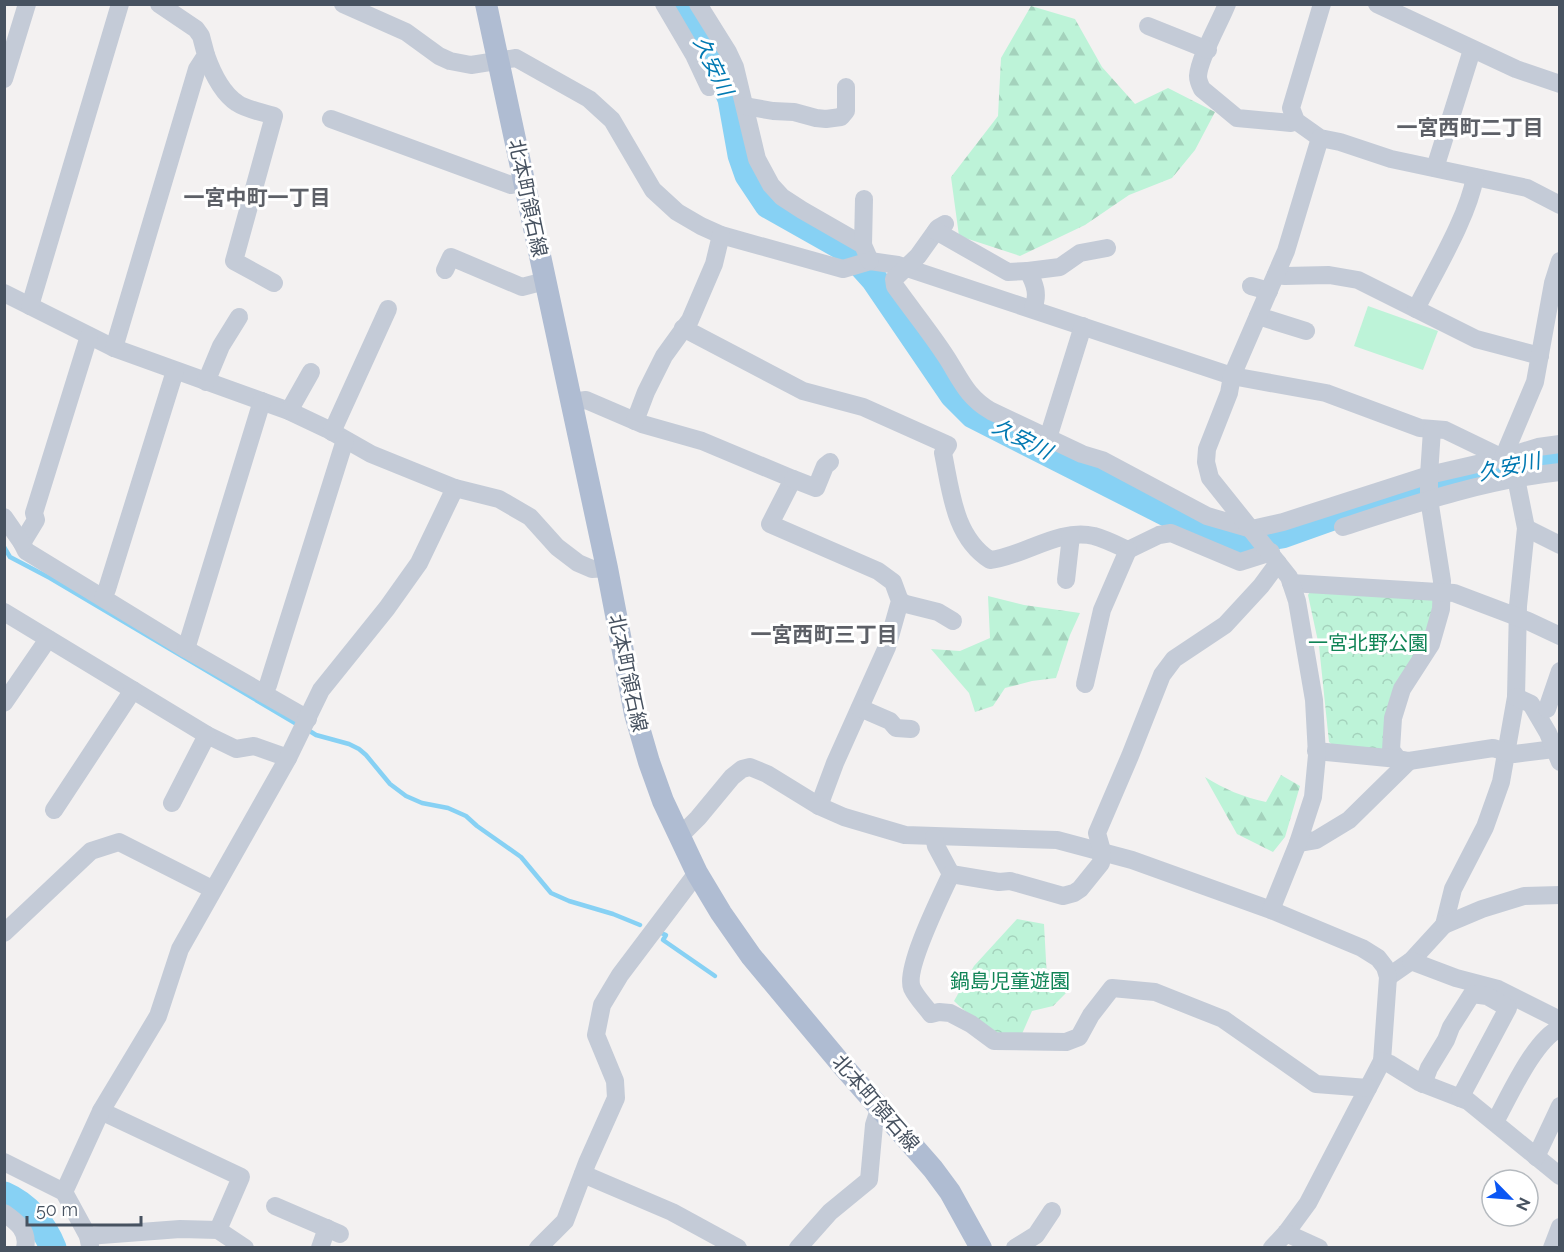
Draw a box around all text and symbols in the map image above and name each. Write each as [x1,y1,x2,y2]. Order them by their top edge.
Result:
water label: 久安川 [688,32,739,101]
district label: 一宮西町二丁目 [1397,115,1544,140]
street label: 北本町領石線 [504,137,552,259]
district label: 一宮中町一丁目 [184,185,331,210]
water label: 久安川 [988,413,1058,465]
water label: 久安川 [1475,447,1544,485]
street label: 北本町領石線 [604,612,652,734]
district label: 一宮西町三丁目 [751,622,898,647]
park label: 一宮北野公園 [1308,631,1428,655]
park label: 鍋島児童遊園 [950,969,1070,993]
street label: 北本町領石線 [828,1050,924,1156]
north arrow [1480,1168,1540,1228]
scale bar [27,1189,141,1227]
text: N [1512,1195,1534,1214]
text: 50 m [36,1199,78,1220]

